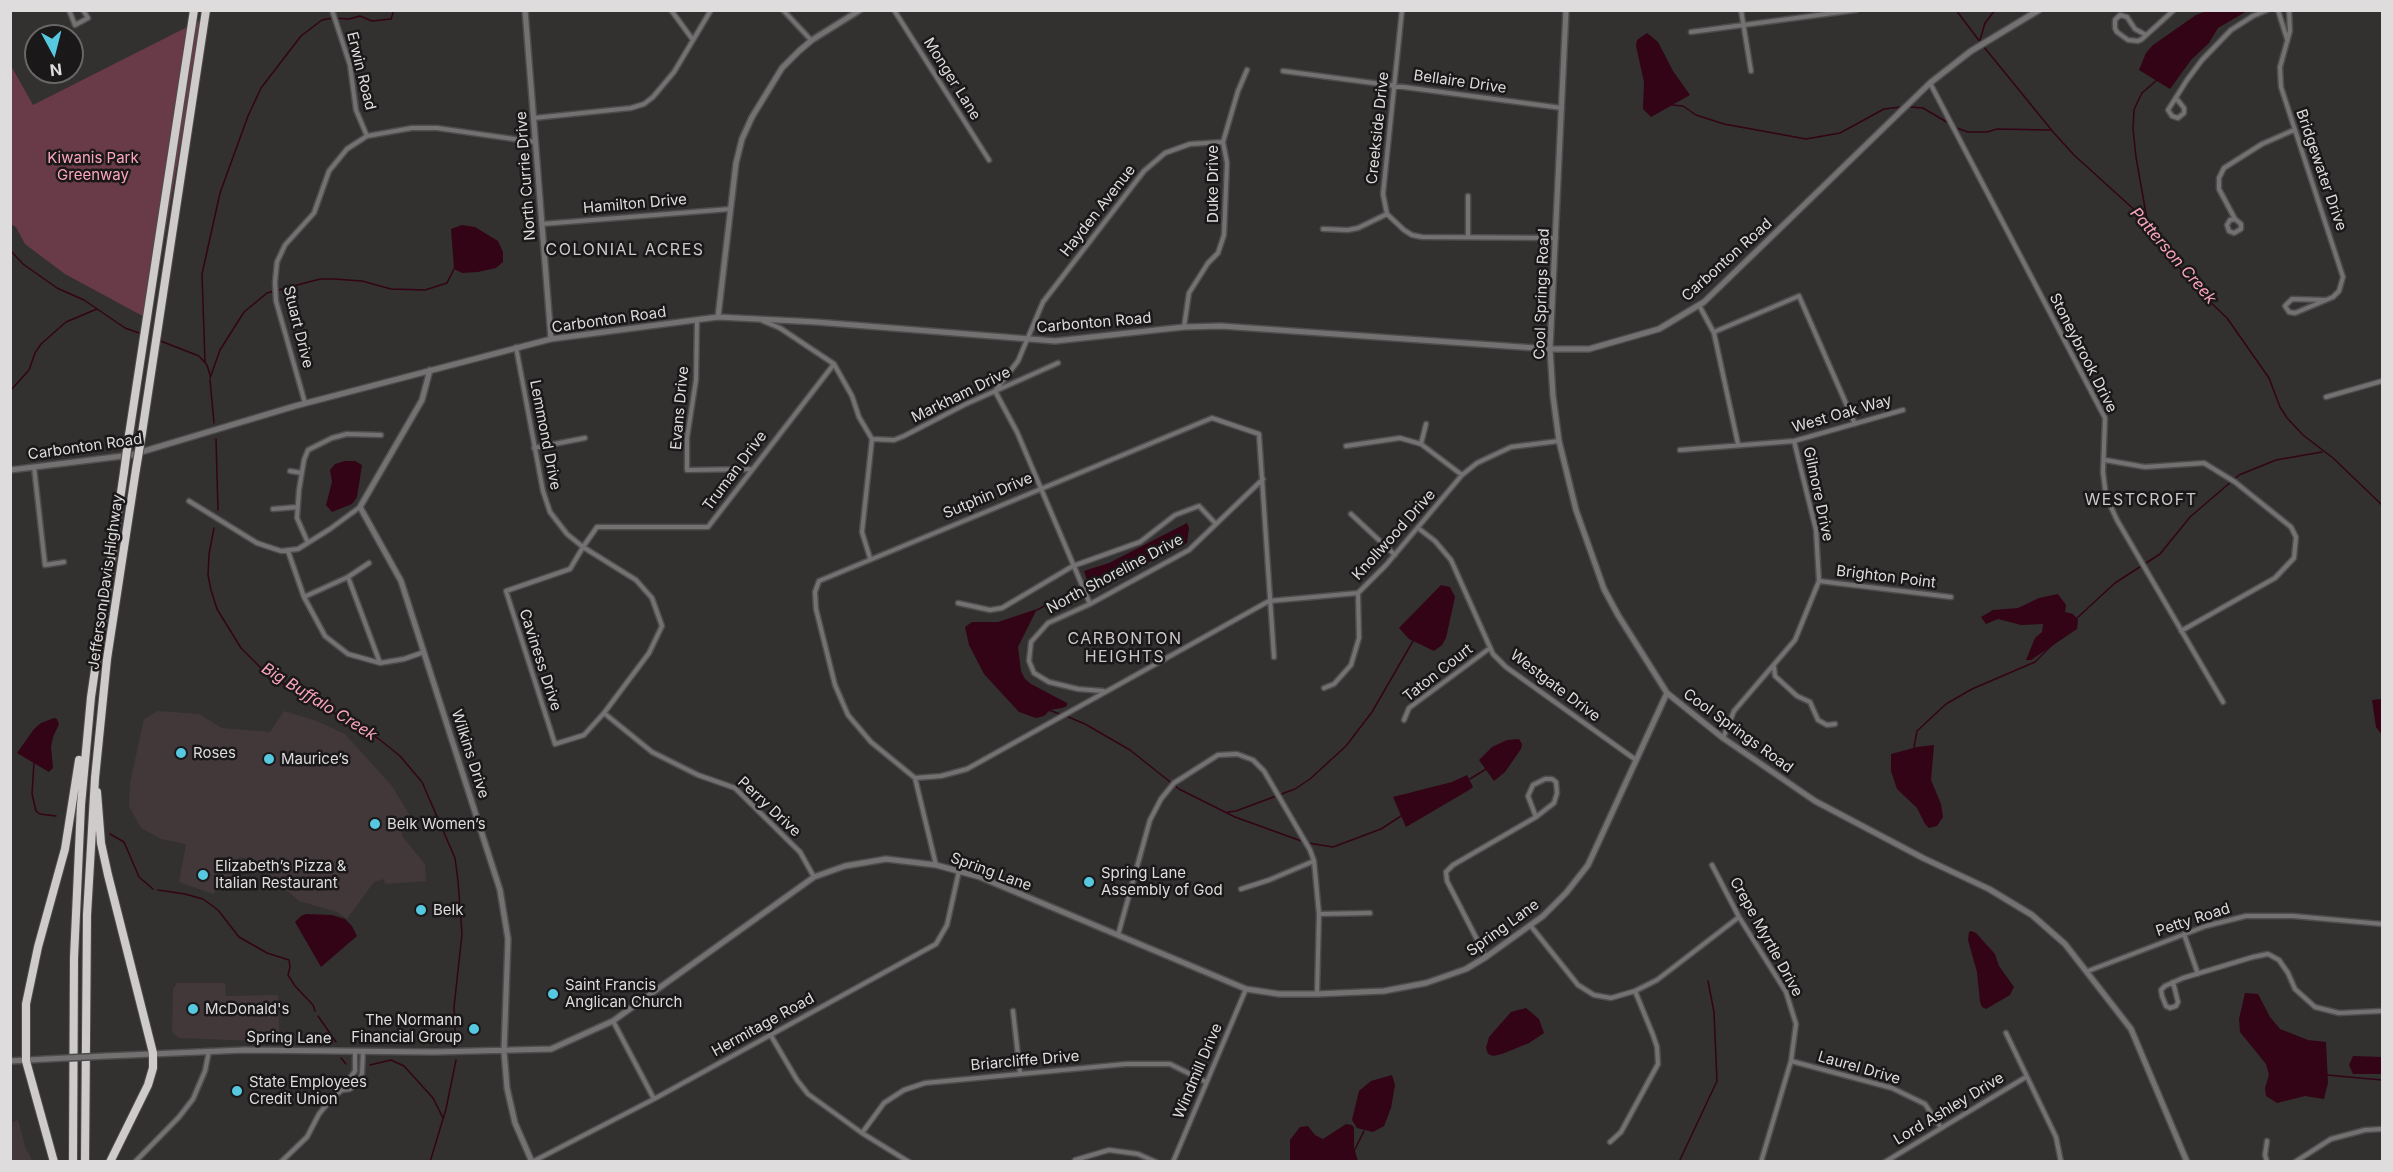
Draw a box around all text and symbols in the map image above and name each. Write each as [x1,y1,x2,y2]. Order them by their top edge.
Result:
north arrow [24,24,84,84]
street label: Erwin Road [343,30,379,112]
street label: Monger Lane [920,34,984,124]
text: N [49,59,63,81]
street label: Bellaire Drive [1412,67,1508,97]
street label: Creekside Drive [1363,71,1393,185]
street label: Bridgewater Drive [2292,107,2350,233]
street label: North Currie Drive [513,111,539,241]
street label: Duke Drive [1204,145,1222,223]
park label: Kiwanis Park Greenway [47,149,139,184]
street label: Hayden Avenue [1057,162,1139,260]
street label: Hamilton Drive [582,190,688,218]
water label: Patterson Creek [2126,204,2220,308]
street label: Carbonton Road [1678,215,1776,305]
street label: Cool Springs Road [1531,228,1553,360]
district label: COLONIAL ACRES [545,240,705,260]
street label: Stuart Drive [279,284,317,370]
street label: Stoneybrook Drive [2045,290,2121,416]
street label: Carbonton Road [551,303,667,337]
street label: Carbonton Road [1036,309,1152,337]
street label: Markham Drive [909,363,1013,427]
street label: Evans Drive [667,365,693,451]
street label: Lemmond Drive [525,378,565,492]
street label: West Oak Way [1790,391,1894,437]
street label: Truman Drive [699,428,771,514]
street label: Carbonton Road [27,430,143,464]
street label: Gilmore Drive [1799,445,1837,543]
street label: Sutphin Drive [941,469,1035,523]
street label: Knollwood Drive [1349,486,1439,584]
district label: WESTCROFT [2085,490,2197,510]
street label: Jefferson Davis Highway [85,493,127,671]
street label: North Shoreline Drive [1044,530,1186,618]
street label: Brighton Point [1835,562,1937,592]
street label: Caviness Drive [515,607,565,713]
district label: CARBONTON HEIGHTS [1067,629,1183,667]
street label: Taton Court [1400,640,1476,706]
street label: Westgate Drive [1506,646,1604,726]
water label: Big Buffalo Creek [258,659,380,745]
street label: Cool Springs Road [1680,685,1796,777]
street label: Wilkins Drive [447,707,493,801]
place label: Roses [193,744,236,762]
marker: Roses [174,746,188,760]
place label: Maurice’s [281,750,349,768]
marker: Maurice’s [262,752,276,766]
street label: Perry Drive [734,773,804,841]
place label: Belk Women’s [387,815,486,833]
marker: Belk Women’s [368,817,382,831]
street label: Spring Lane [948,849,1034,895]
place label: Elizabeth’s Pizza & Italian Restaurant [215,857,346,892]
place label: Spring Lane Assembly of God [1101,864,1223,899]
marker: Elizabeth’s Pizza & Italian Restaurant [196,868,210,882]
street label: Crepe Myrtle Drive [1726,874,1806,1000]
marker: Spring Lane Assembly of God [1082,875,1096,889]
street label: Spring Lane [1463,896,1543,960]
street label: Petty Road [2154,900,2232,940]
place label: Belk [433,901,463,919]
marker: Belk [414,903,428,917]
place label: Saint Francis Anglican Church [565,976,682,1011]
marker: Saint Francis Anglican Church [546,987,560,1001]
street label: Hermitage Road [709,989,817,1061]
place label: McDonald's [205,1000,289,1018]
marker: McDonald's [186,1002,200,1016]
place label: The Normann Financial Group [351,1011,462,1046]
street label: Windmill Drive [1170,1021,1226,1121]
marker: The Normann Financial Group [467,1022,481,1036]
street label: Spring Lane [246,1028,332,1048]
street label: Briarcliffe Drive [970,1047,1080,1075]
street label: Laurel Drive [1816,1048,1902,1088]
street label: Lord Ashley Drive [1891,1069,2007,1149]
place label: State Employees Credit Union [249,1073,367,1108]
marker: State Employees Credit Union [230,1084,244,1098]

